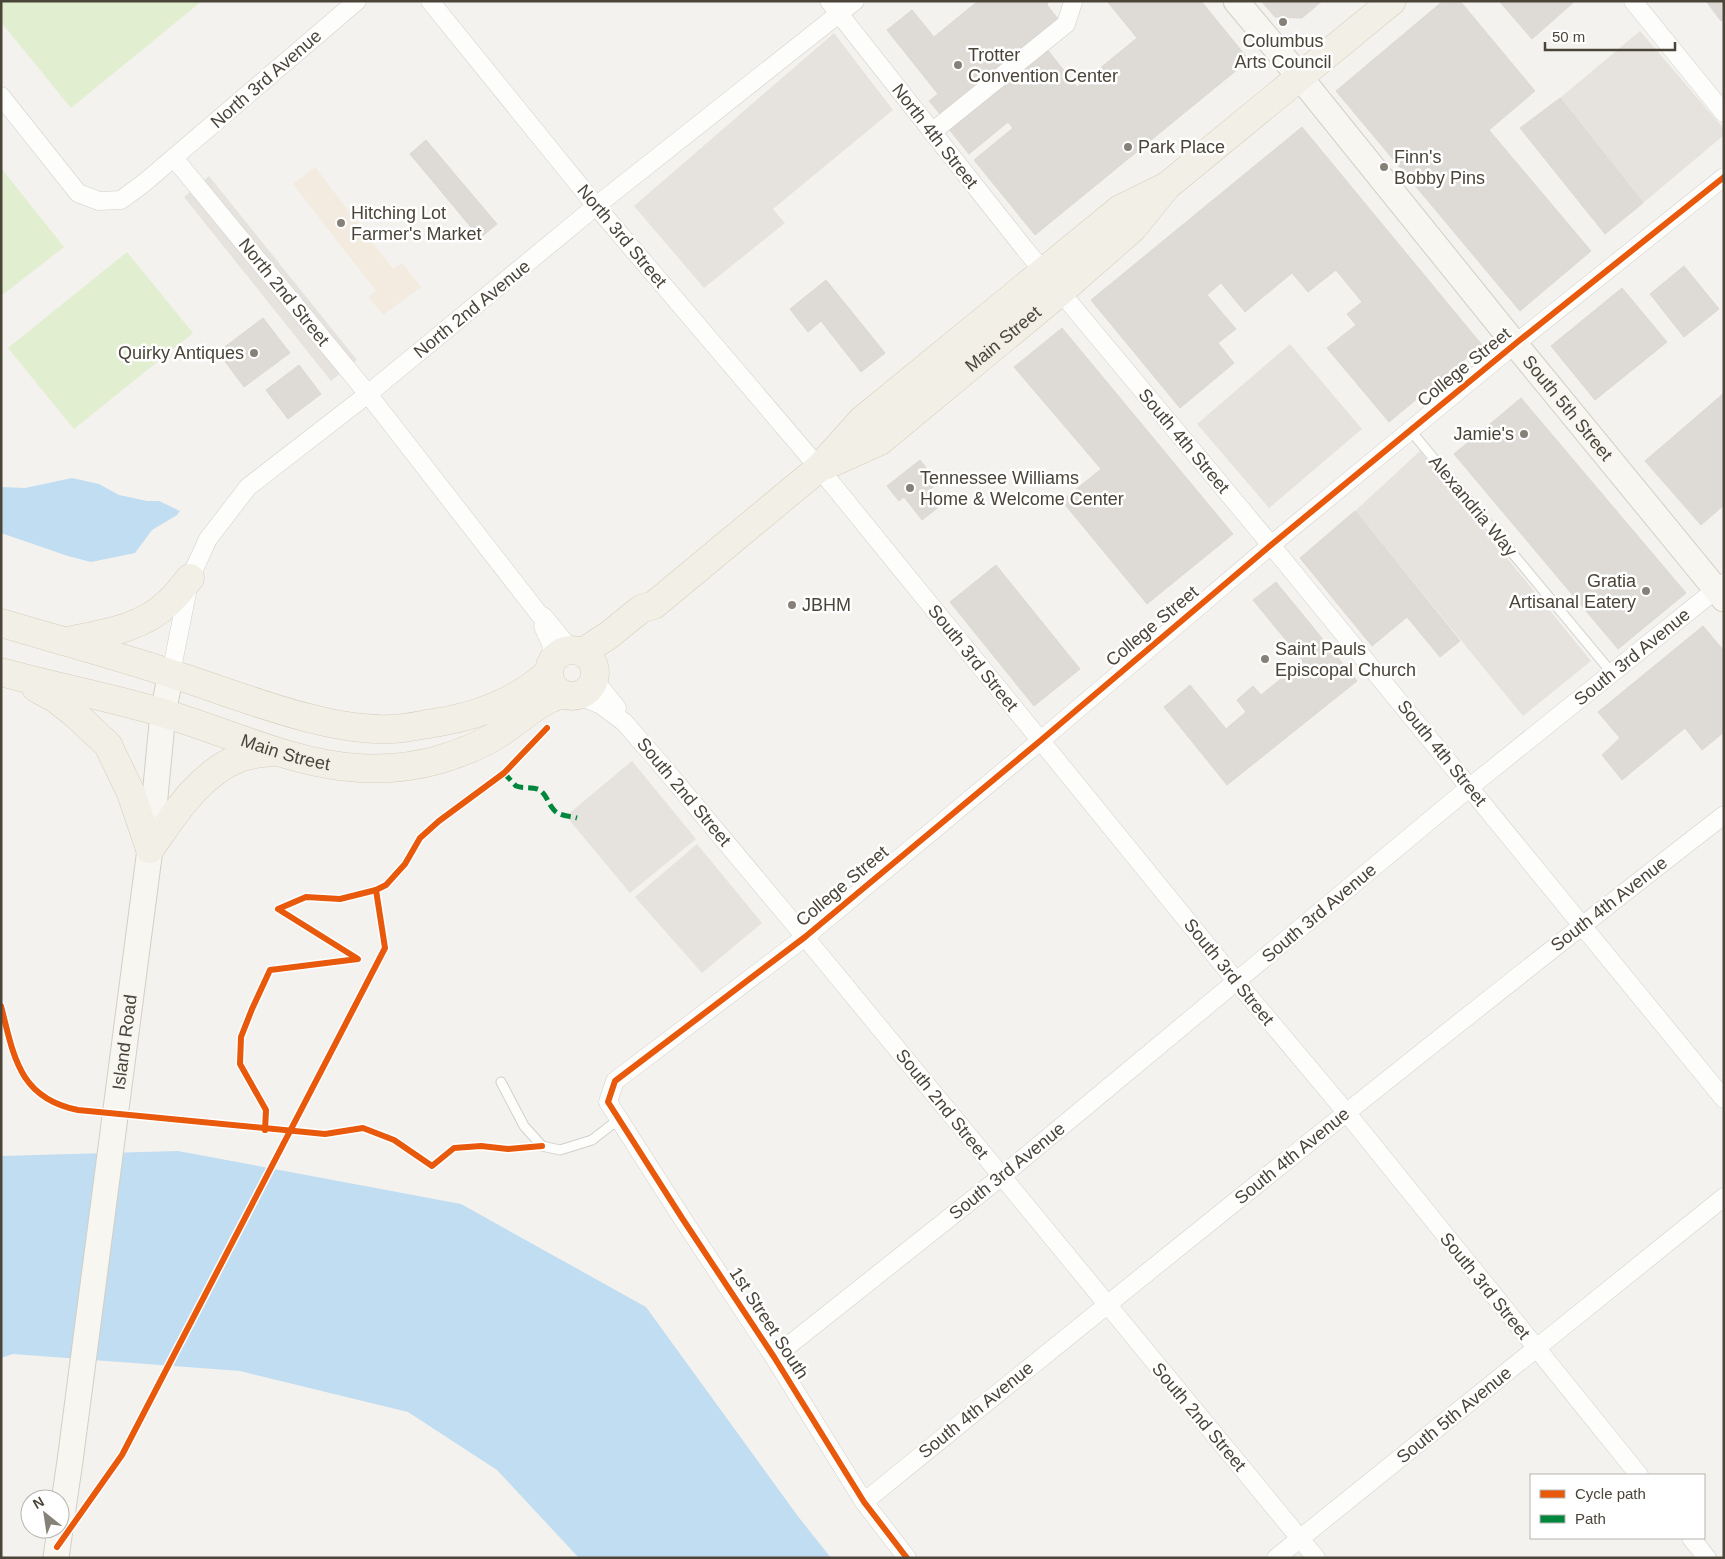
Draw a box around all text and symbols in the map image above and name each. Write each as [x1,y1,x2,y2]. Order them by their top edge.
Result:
marker: Columbus Arts Council [1277,16,1289,28]
scale bar [1545,20,1675,52]
street label: North 3rd Avenue [207,26,325,132]
text: 50 m [1552,28,1585,45]
place label: Columbus Arts Council [1234,31,1332,72]
place label: Trotter Convention Center [968,45,1118,86]
marker: Trotter Convention Center [952,59,964,71]
street label: North 4th Street [888,80,982,192]
place label: Park Place [1138,137,1225,157]
marker: Park Place [1122,141,1134,153]
place label: Finn's Bobby Pins [1394,147,1485,188]
marker: Finn's Bobby Pins [1378,161,1390,173]
street label: North 3rd Street [573,181,671,291]
place label: Hitching Lot Farmer's Market [351,203,481,244]
marker: Hitching Lot Farmer's Market [335,217,347,229]
street label: North 2nd Street [235,234,333,350]
street label: North 2nd Avenue [410,256,534,362]
street label: Main Street [961,302,1045,376]
street label: College Street [1413,323,1515,411]
place label: Quirky Antiques [118,343,244,363]
marker: Quirky Antiques [248,347,260,359]
street label: South 5th Street [1519,351,1617,465]
street label: South 4th Street [1135,385,1233,497]
place label: Jamie's [1454,424,1514,444]
marker: Jamie's [1518,428,1530,440]
street label: Alexandria Way [1425,452,1521,560]
place label: Tennessee Williams Home & Welcome Center [920,468,1124,509]
marker: Tennessee Williams Home & Welcome Center [904,482,916,494]
place label: Gratia Artisanal Eatery [1509,571,1637,612]
street label: College Street [1102,582,1202,670]
marker: Gratia Artisanal Eatery [1640,585,1652,597]
place label: JBHM [802,595,851,615]
marker: JBHM [786,599,798,611]
street label: South 3rd Street [924,601,1022,715]
street label: South 3rd Avenue [1570,604,1694,710]
place label: Saint Pauls Episcopal Church [1275,639,1416,680]
marker: Saint Pauls Episcopal Church [1259,653,1271,665]
street label: South 4th Street [1393,696,1491,810]
street label: Main Street [238,730,332,774]
street label: South 2nd Street [633,734,735,850]
street label: College Street [792,842,892,930]
street label: South 4th Avenue [1547,852,1671,956]
street label: South 3rd Avenue [1258,859,1380,967]
street label: South 3rd Street [1180,915,1278,1029]
street label: Island Road [109,993,141,1091]
street label: South 2nd Street [892,1045,992,1163]
street label: South 4th Avenue [1231,1104,1353,1208]
street label: South 3rd Avenue [945,1118,1069,1224]
street label: South 3rd Street [1436,1229,1534,1343]
street label: 1st Street South [725,1263,813,1383]
street label: South 4th Avenue [915,1358,1037,1462]
street label: South 2nd Street [1148,1359,1250,1475]
street label: South 5th Avenue [1393,1363,1515,1467]
legend [1530,1474,1705,1539]
text: Cycle path [1575,1485,1646,1502]
north arrow [20,1489,70,1539]
text: N [30,1493,47,1512]
text: Path [1575,1510,1606,1527]

